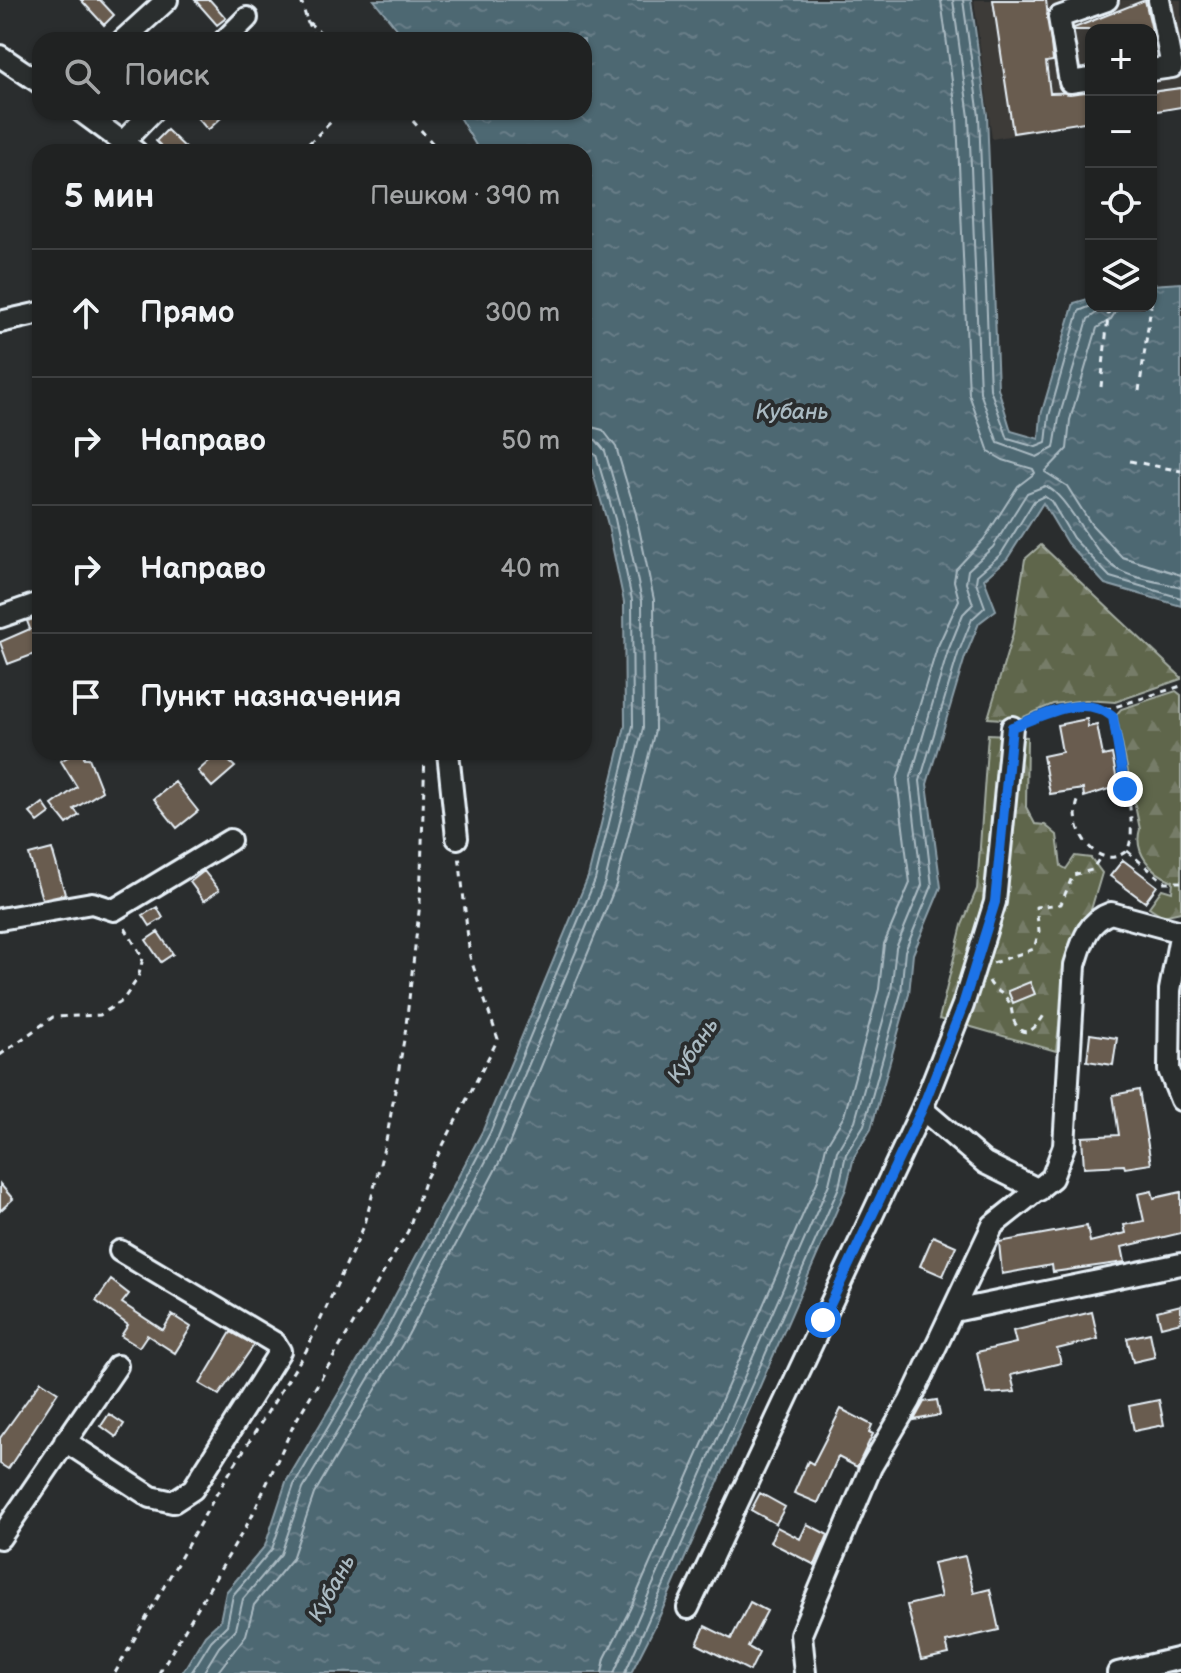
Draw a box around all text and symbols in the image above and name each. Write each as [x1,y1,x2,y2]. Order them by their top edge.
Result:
map controls [1085,24,1157,312]
button: + [1085,24,1157,96]
search box [32,32,592,120]
icon: search [60,54,104,98]
text: Поиск [124,58,210,94]
button: − [1085,96,1157,168]
button: locate [1085,168,1157,240]
text: 5 мин [64,176,154,217]
text: Пешком · 390 m [370,181,560,212]
button: layers [1085,240,1157,312]
icon: ahead [64,291,108,335]
text: Прямо [140,295,234,331]
text: 300 m [485,298,560,329]
water label: Кубань [756,399,828,426]
icon: right [64,419,108,463]
text: Направо [140,423,266,459]
text: 50 m [501,426,560,457]
icon: right [64,547,108,591]
text: Направо [140,551,266,587]
text: 40 m [500,554,560,585]
icon: arrive [64,675,108,719]
text: Пункт назначения [140,679,401,715]
route end [1107,771,1143,807]
water label: Кубань [662,1013,725,1089]
route start [805,1302,841,1338]
water label: Кубань [303,1550,362,1627]

